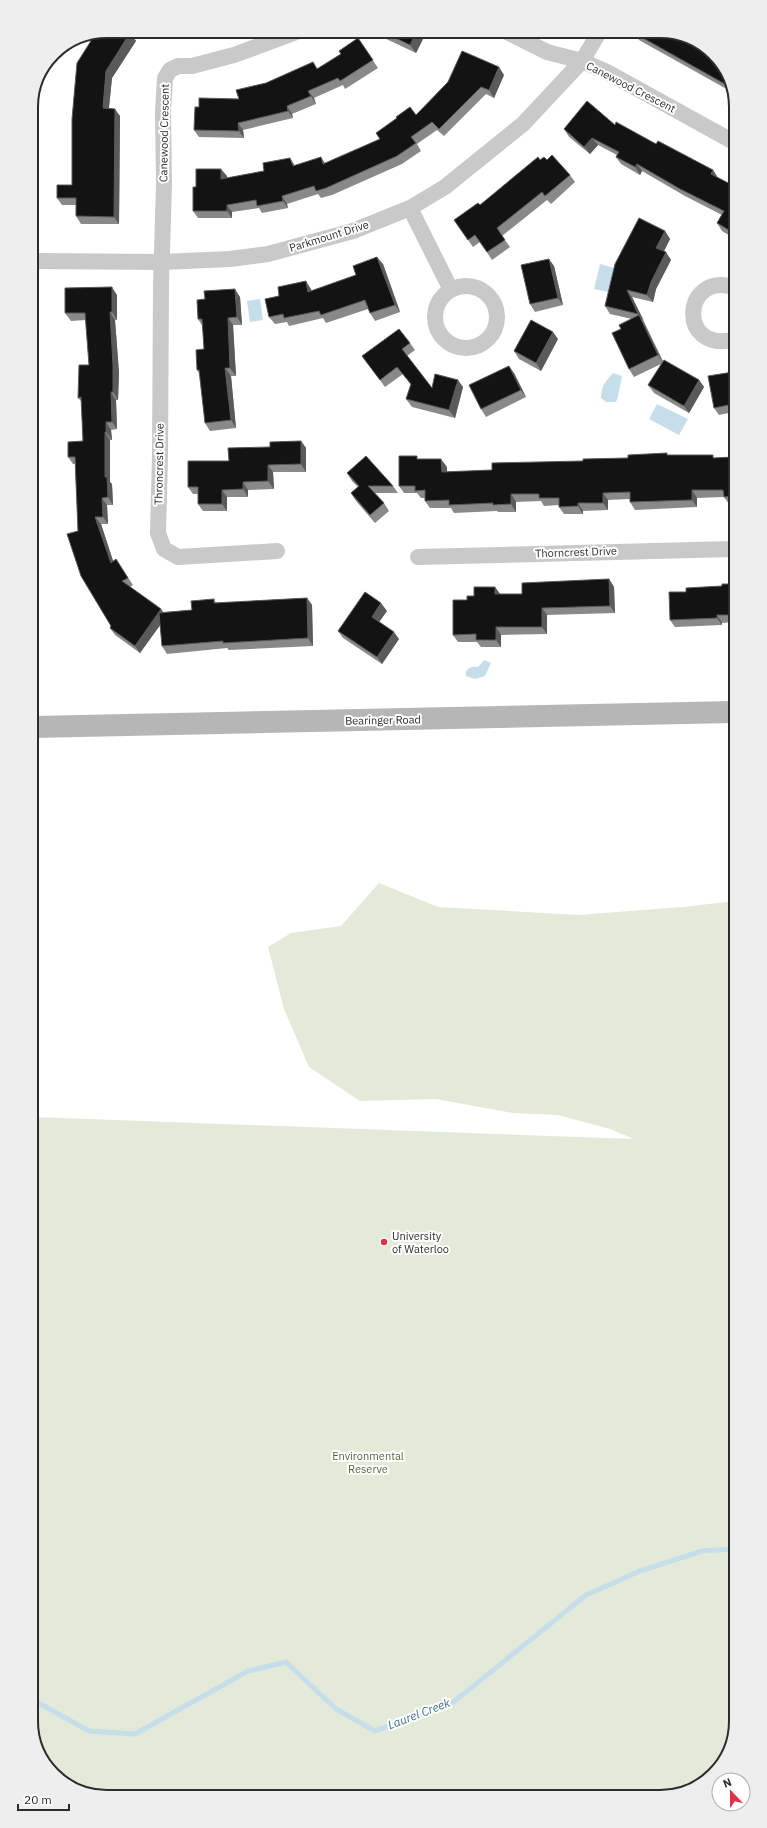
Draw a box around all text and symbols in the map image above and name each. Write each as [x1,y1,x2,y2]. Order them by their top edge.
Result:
street label: Canewood Crescent [584,58,678,116]
street label: Canewood Crescent [156,84,172,182]
street label: Parkmount Drive [287,217,371,255]
street label: Throncrest Drive [151,423,167,505]
street label: Thorncrest Drive [535,544,617,560]
street label: Bearinger Road [345,712,421,728]
place label: University of Waterloo [392,1229,449,1256]
marker: University of Waterloo [379,1237,389,1247]
park label: Environmental Reserve [332,1449,404,1476]
water label: Laurel Creek [385,1694,453,1732]
north arrow [711,1772,751,1812]
text: N [721,1775,734,1791]
scale bar [18,1786,69,1812]
text: 20 m [24,1792,52,1807]

